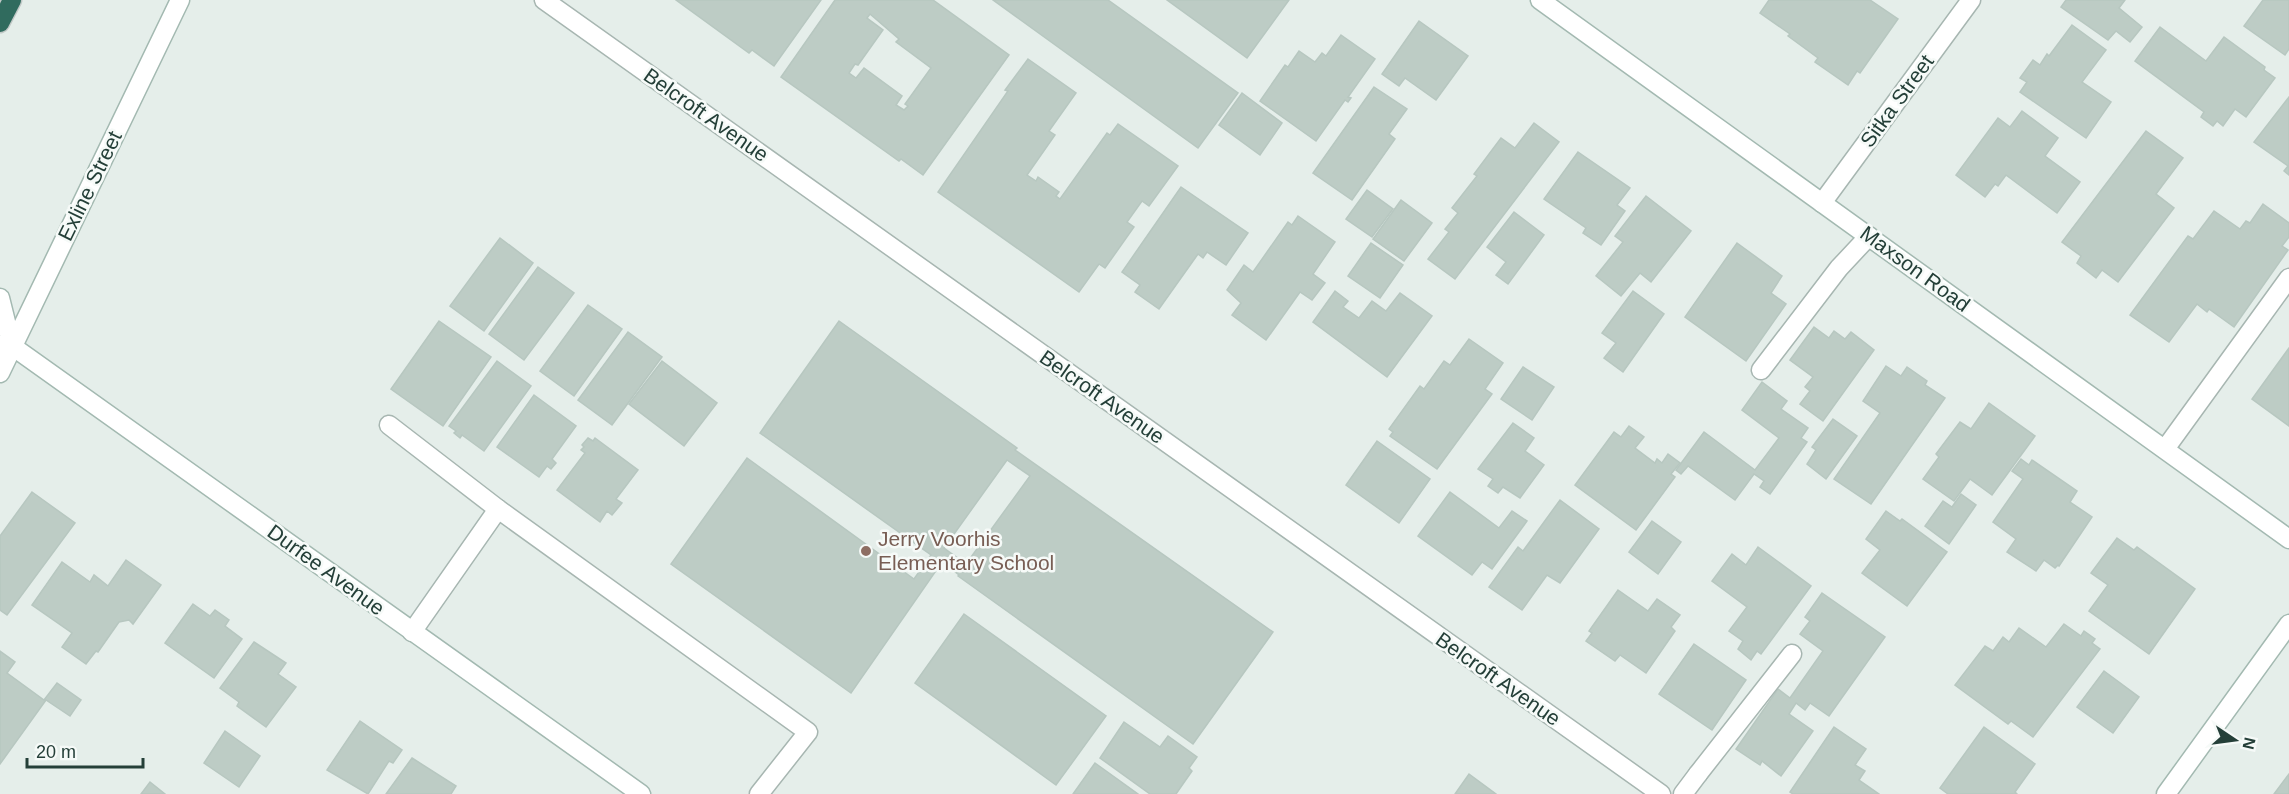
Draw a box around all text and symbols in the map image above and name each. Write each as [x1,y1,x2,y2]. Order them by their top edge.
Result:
street label: Sitka Street [1855,50,1938,151]
street label: Belcroft Avenue [640,63,773,166]
street label: Exline Street [53,127,126,244]
street label: Maxson Road [1856,221,1974,316]
street label: Belcroft Avenue [1036,345,1169,448]
street label: Durfee Avenue [263,520,389,620]
place label: Jerry Voorhis Elementary School [878,527,1054,574]
marker: Jerry Voorhis Elementary School [859,544,873,558]
street label: Belcroft Avenue [1432,627,1565,730]
north arrow [2205,710,2265,770]
scale bar [27,731,142,769]
text: N [2240,736,2259,751]
text: 20 m [36,742,76,762]

